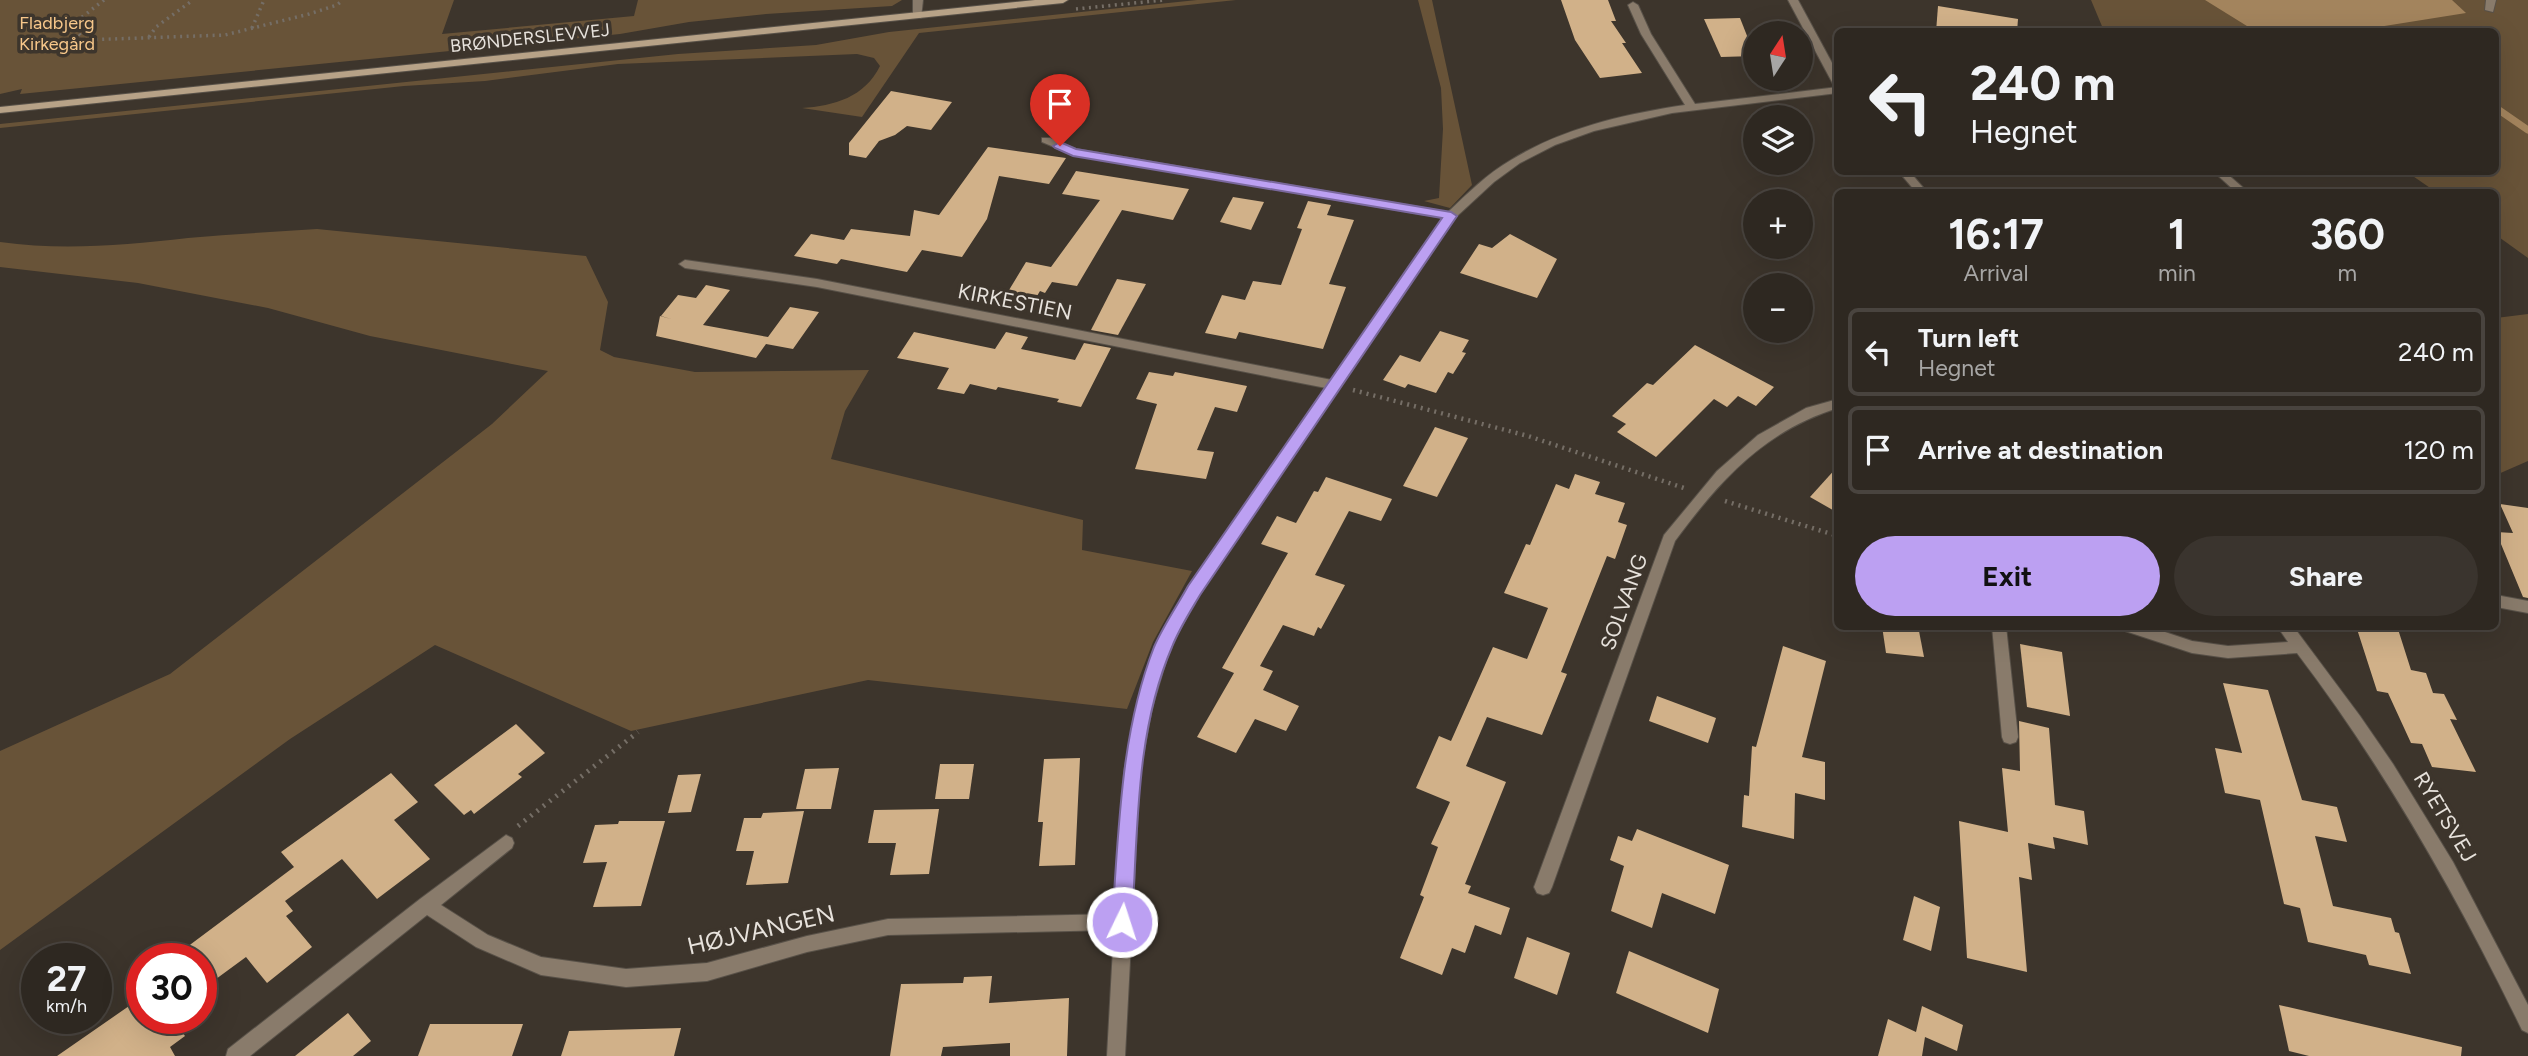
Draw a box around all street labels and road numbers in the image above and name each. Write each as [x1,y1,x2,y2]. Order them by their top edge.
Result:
street label: BRØNDERSLEVVEJ [449,19,611,57]
street label: KIRKESTIEN [956,278,1074,325]
street label: SOLVANG [1595,550,1652,653]
street label: RYETSVEJ [2409,767,2482,866]
street label: HØJVANGEN [684,898,838,961]

